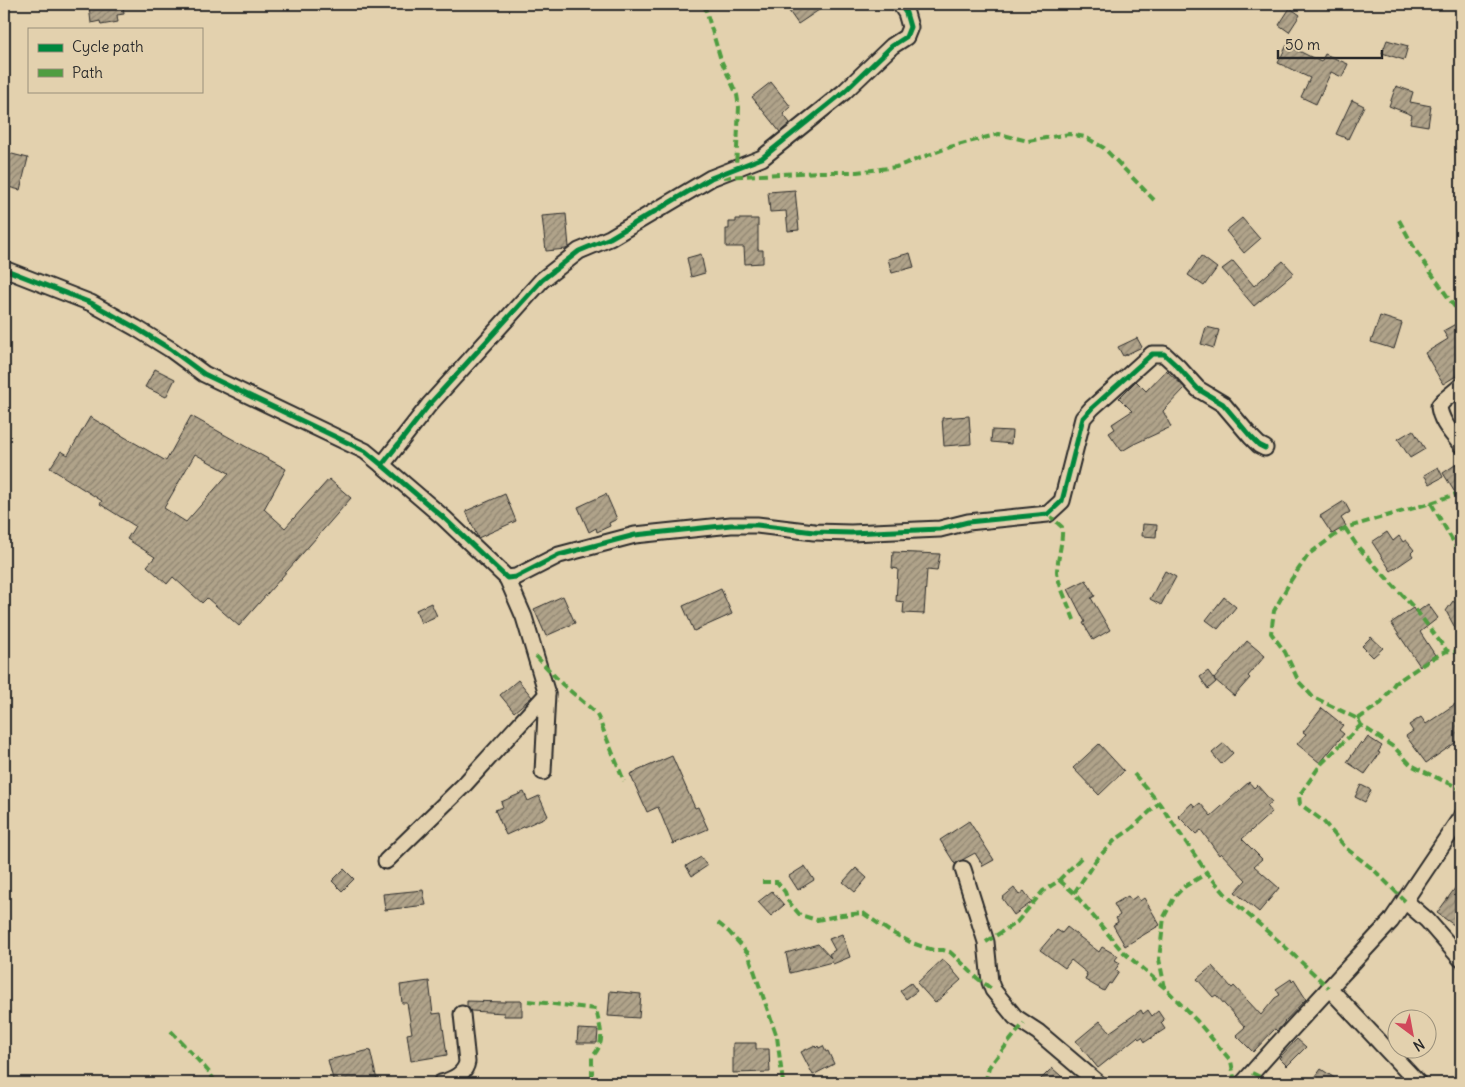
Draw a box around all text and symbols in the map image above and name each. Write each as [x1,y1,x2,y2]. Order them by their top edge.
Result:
legend [28,28,202,92]
scale bar [1278,28,1381,60]
text: 50 m [1285,35,1320,54]
text: Cycle path [72,37,144,56]
text: Path [72,63,103,82]
north arrow [1388,1010,1438,1060]
text: N [1410,1035,1428,1055]

